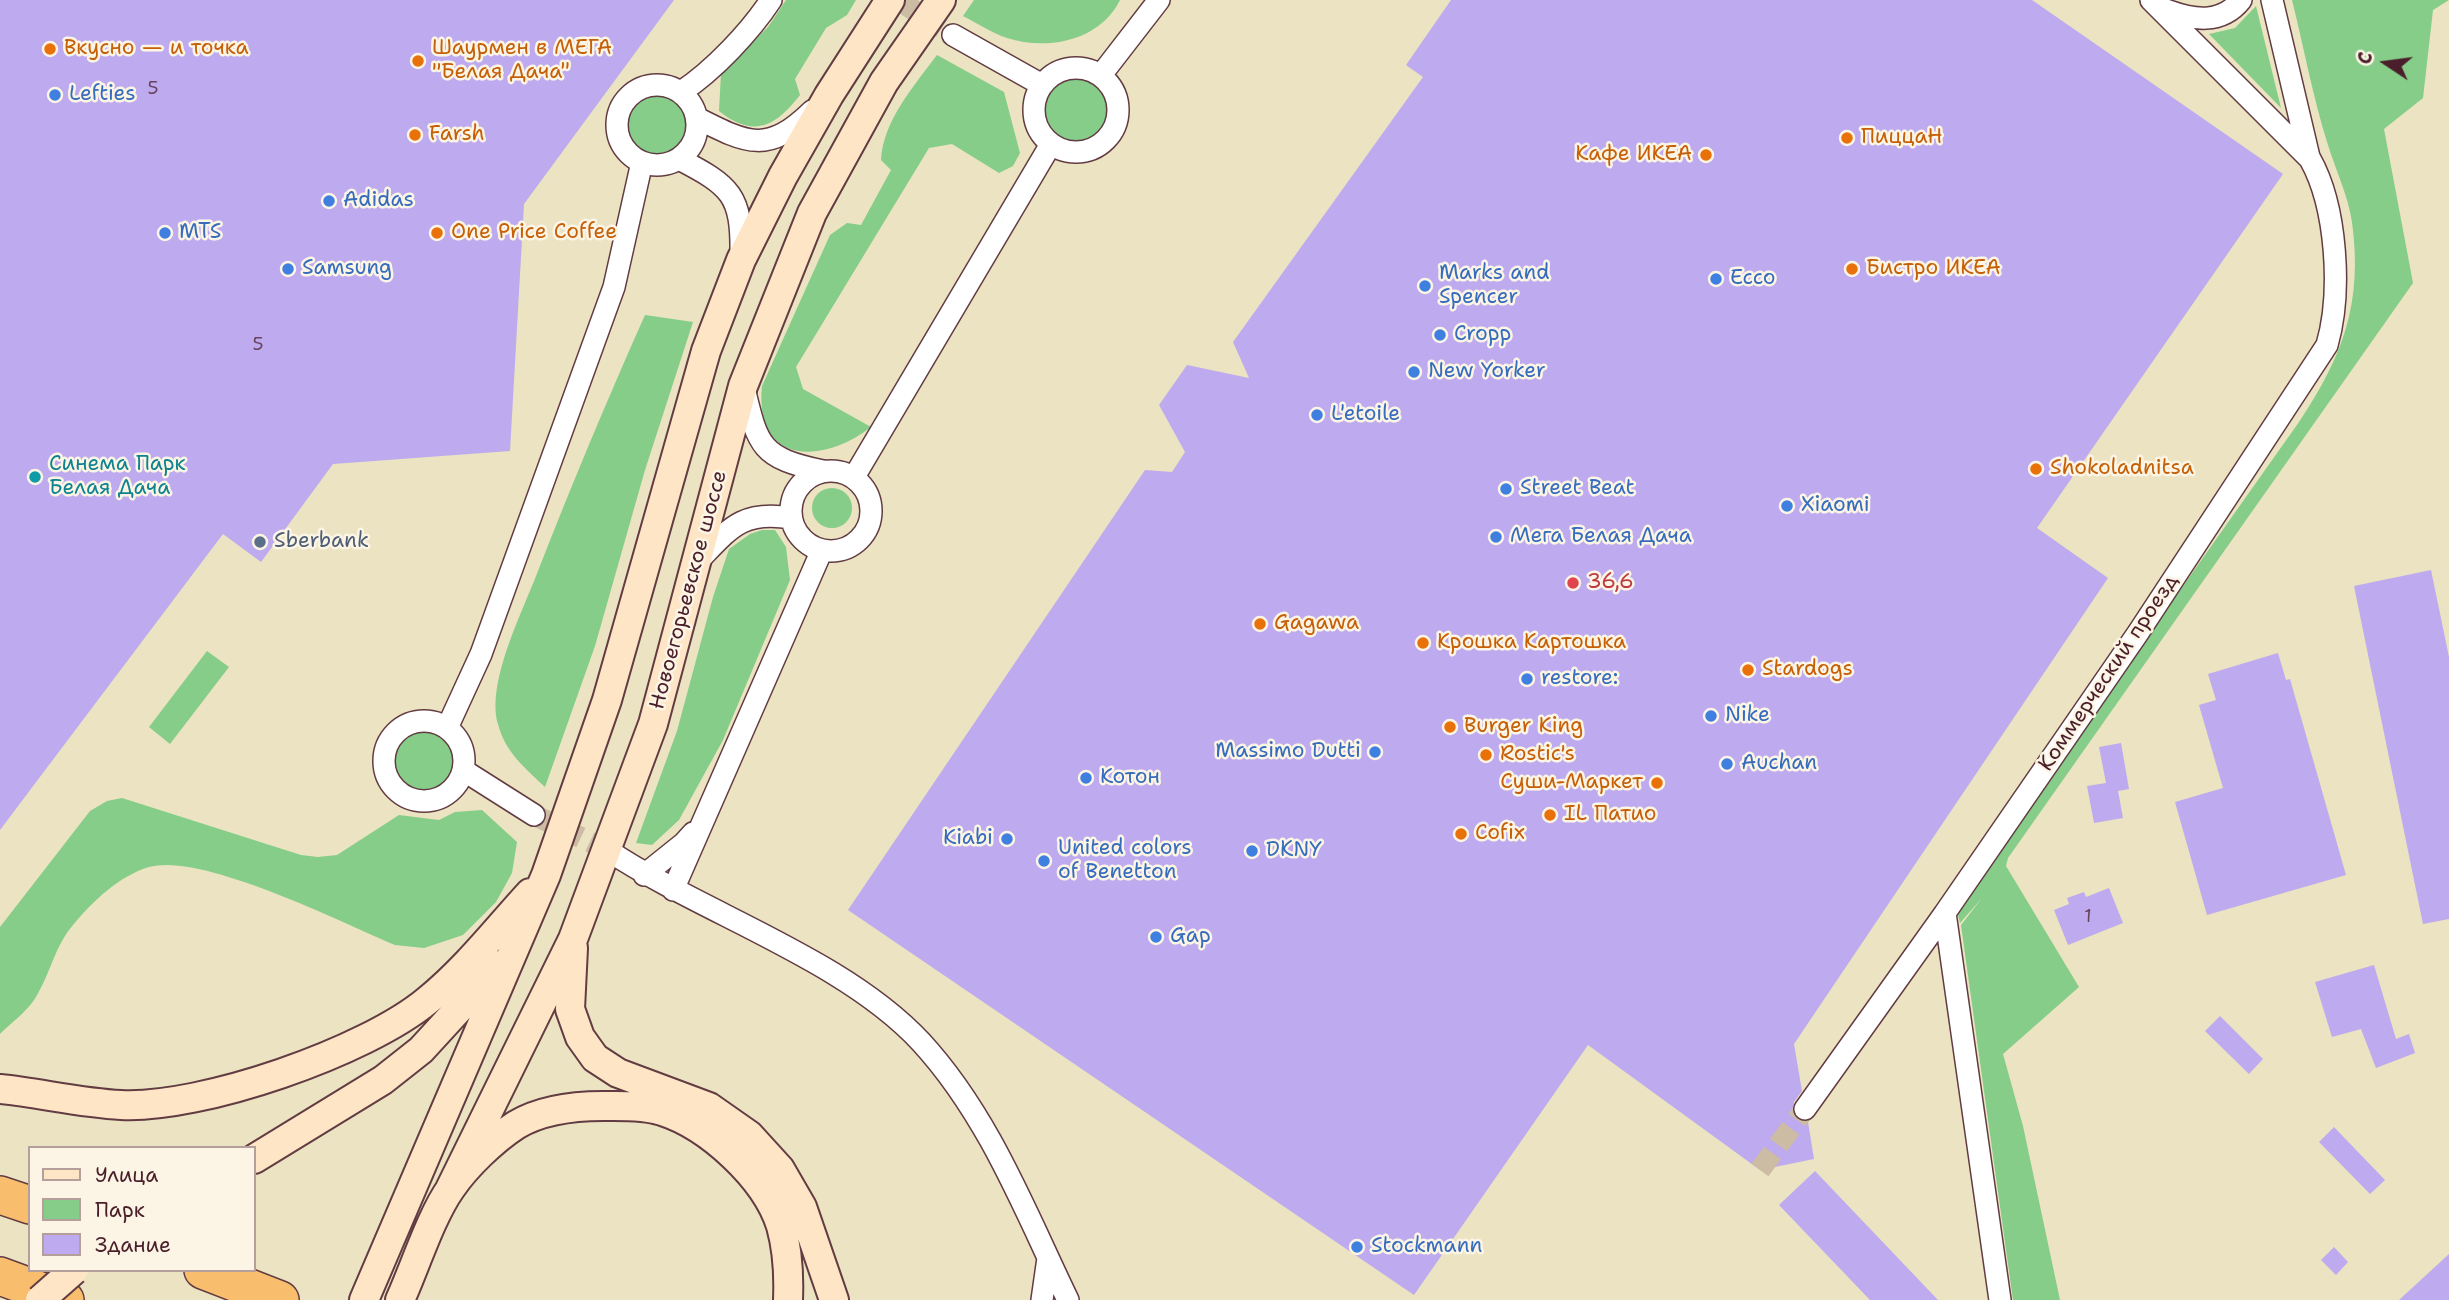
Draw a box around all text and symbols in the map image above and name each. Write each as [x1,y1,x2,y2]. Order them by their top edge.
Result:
north arrow [2351,28,2421,98]
place label: Вкусно — и точка [64,36,249,62]
place label: Шаурмен в МЕГА "Белая Дача" [432,36,612,86]
marker: Вкусно — и точка [42,41,58,57]
text: С [2352,50,2379,67]
marker: Шаурмен в МЕГА "Белая Дача" [410,53,426,69]
house number: 5 [147,78,159,100]
place label: Lefties [69,82,136,108]
marker: Lefties [47,87,63,103]
place label: Farsh [429,122,485,148]
place label: ПиццаН [1861,125,1943,151]
marker: Farsh [407,127,423,143]
marker: ПиццаН [1839,130,1855,146]
place label: Кафе ИКЕА [1575,142,1692,168]
marker: Кафе ИКЕА [1698,147,1714,163]
place label: Adidas [343,188,414,214]
marker: Adidas [321,193,337,209]
place label: MTS [179,220,221,246]
place label: One Price Coffee [451,220,617,246]
marker: MTS [157,225,173,241]
marker: One Price Coffee [429,225,445,241]
place label: Samsung [302,256,392,282]
place label: Бистро ИКЕА [1866,256,2001,282]
marker: Samsung [280,261,296,277]
place label: Marks and Spencer [1439,261,1550,311]
marker: Бистро ИКЕА [1844,261,1860,277]
place label: Ecco [1730,266,1776,292]
marker: Ecco [1708,271,1724,287]
marker: Marks and Spencer [1417,278,1433,294]
place label: Cropp [1454,322,1511,348]
marker: Cropp [1432,327,1448,343]
house number: 5 [252,334,264,356]
place label: New Yorker [1428,359,1546,385]
marker: New Yorker [1406,364,1422,380]
place label: L'etoile [1331,402,1400,428]
marker: L'etoile [1309,407,1325,423]
place label: Синема Парк Белая Дача [49,452,186,502]
place label: Shokoladnitsa [2050,456,2194,482]
marker: Shokoladnitsa [2028,461,2044,477]
street label: Новоегорьевское шоссе [645,468,733,712]
marker: Синема Парк Белая Дача [27,469,43,485]
place label: Street Beat [1520,476,1635,502]
marker: Street Beat [1498,481,1514,497]
place label: Xiaomi [1801,493,1870,519]
marker: Xiaomi [1779,498,1795,514]
place label: Мега Белая Дача [1510,524,1692,550]
place label: Sberbank [274,529,369,555]
marker: Мега Белая Дача [1488,529,1504,545]
marker: Sberbank [252,534,268,550]
place label: 36,6 [1587,570,1634,596]
street label: Коммерческий проезд [2034,570,2184,776]
marker: 36,6 [1565,575,1581,591]
place label: Gagawa [1274,611,1359,637]
marker: Gagawa [1252,616,1268,632]
place label: Крошка Картошка [1437,630,1626,656]
marker: Крошка Картошка [1415,635,1431,651]
place label: Stardogs [1762,657,1853,683]
marker: Stardogs [1740,662,1756,678]
place label: restore: [1541,666,1618,692]
marker: restore: [1519,671,1535,687]
place label: Nike [1725,703,1770,729]
marker: Nike [1703,708,1719,724]
place label: Burger King [1464,714,1583,740]
marker: Burger King [1442,719,1458,735]
place label: Massimo Dutti [1215,739,1361,765]
place label: Rostic's [1500,742,1575,768]
marker: Massimo Dutti [1367,744,1383,760]
marker: Rostic's [1478,747,1494,763]
place label: Auchan [1741,751,1817,777]
marker: Auchan [1719,756,1735,772]
place label: Котон [1100,765,1160,791]
marker: Котон [1078,770,1094,786]
place label: Суши-Маркет [1500,770,1643,796]
marker: Суши-Маркет [1649,775,1665,791]
place label: IL Патио [1564,802,1657,828]
marker: IL Патио [1542,807,1558,823]
place label: Cofix [1475,821,1525,847]
place label: Kiabi [943,826,993,852]
marker: Cofix [1453,826,1469,842]
marker: Kiabi [999,831,1015,847]
place label: United colors of Benetton [1058,836,1192,886]
place label: DKNY [1266,838,1322,864]
marker: DKNY [1244,843,1260,859]
marker: United colors of Benetton [1036,853,1052,869]
house number: 1 [2084,906,2092,928]
place label: Gap [1170,924,1211,950]
marker: Gap [1148,929,1164,945]
legend [28,1146,256,1272]
text: Улица [95,1161,158,1189]
text: Парк [95,1196,145,1224]
text: Здание [95,1231,171,1259]
place label: Stockmann [1371,1234,1482,1260]
marker: Stockmann [1349,1239,1365,1255]

